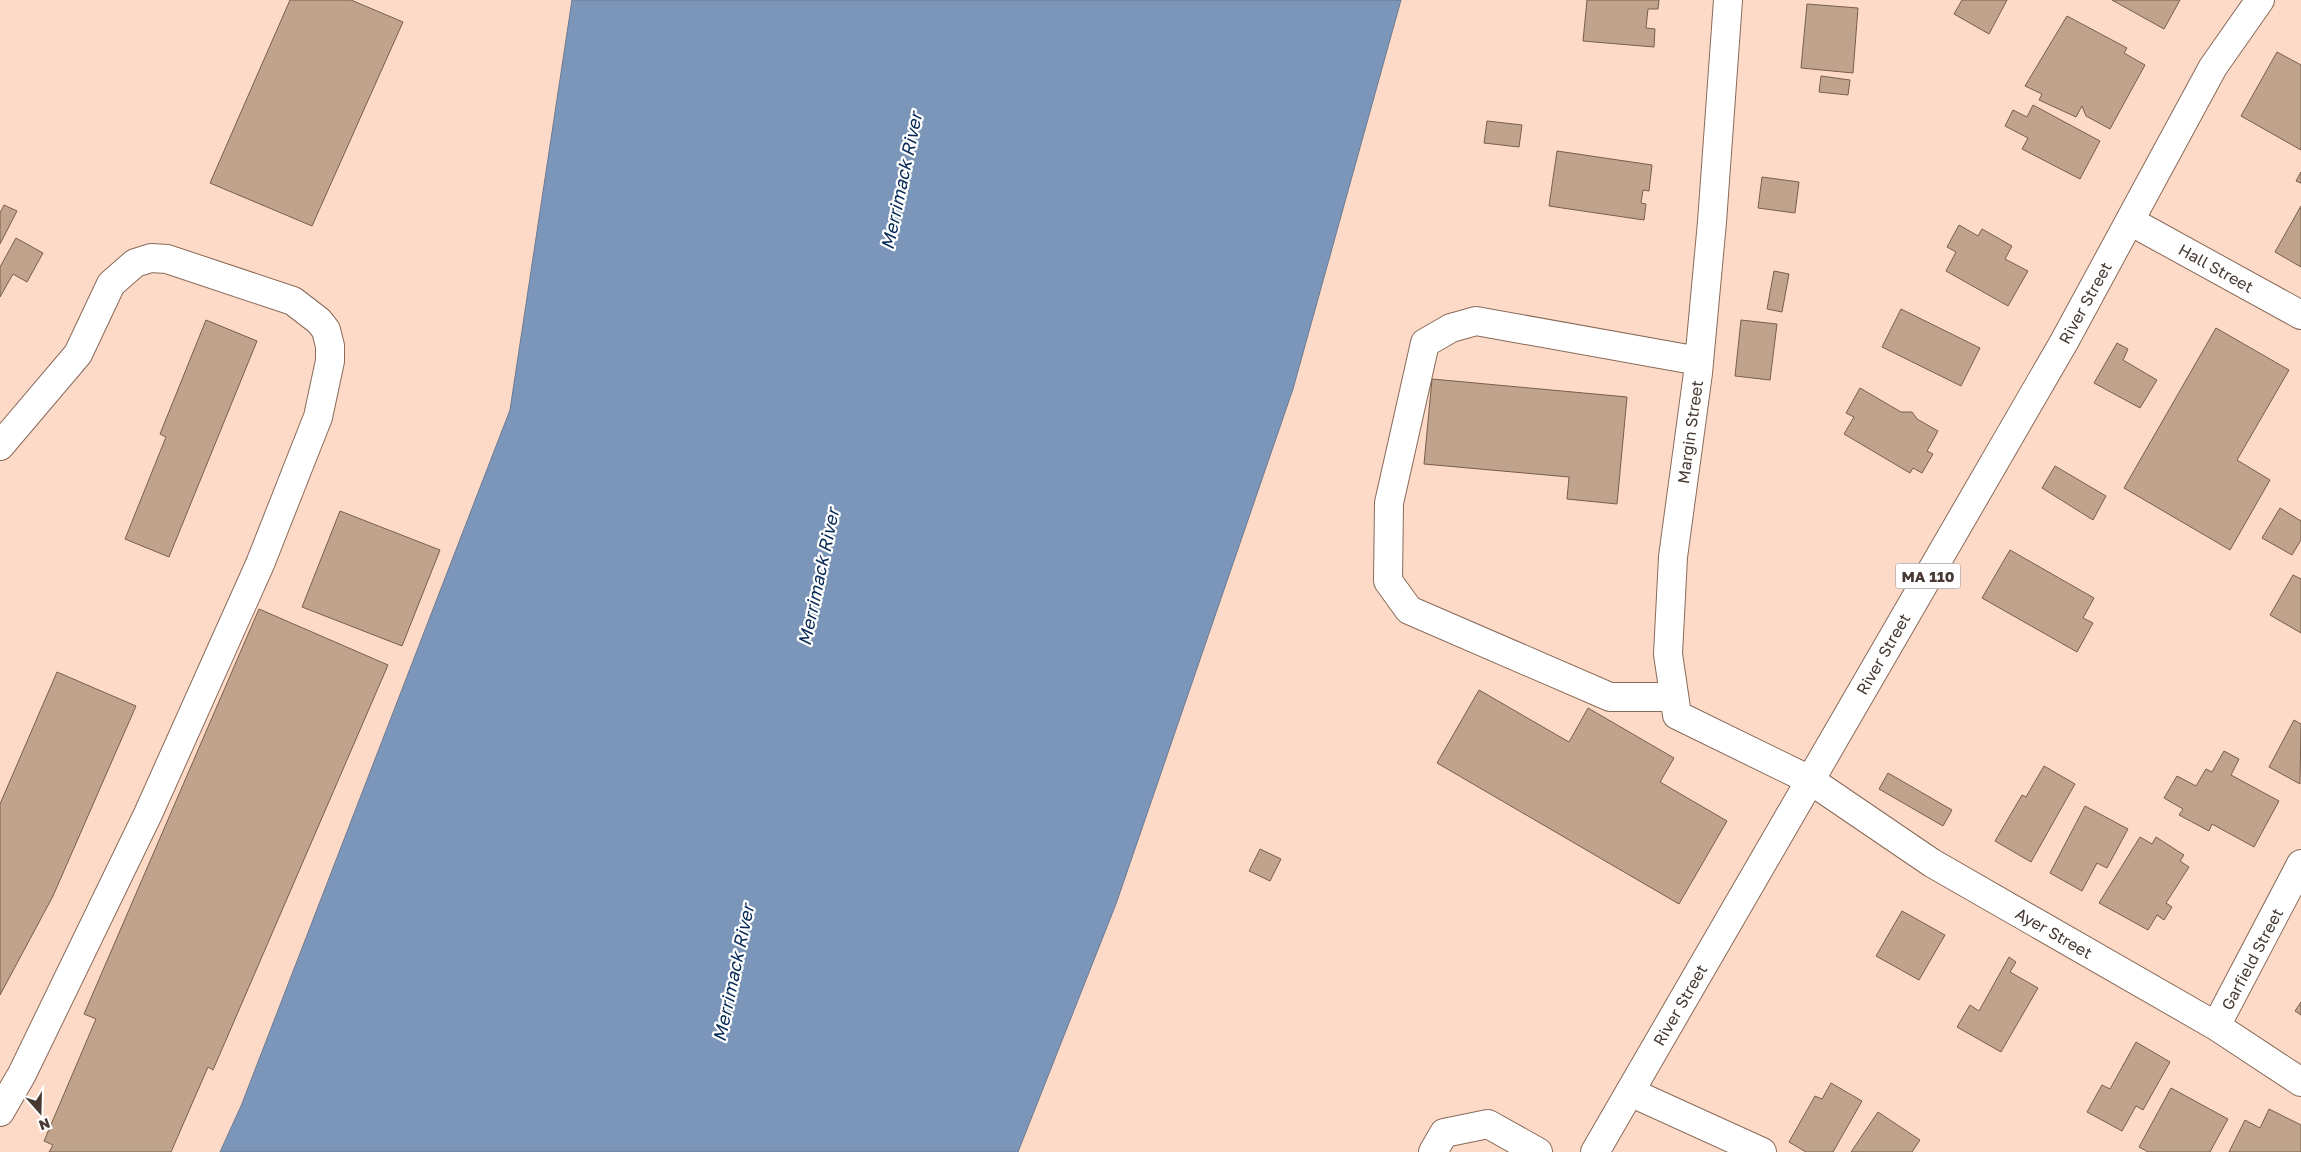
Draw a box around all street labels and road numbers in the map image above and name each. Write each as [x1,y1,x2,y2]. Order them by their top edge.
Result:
street label: Hall Street [2175,239,2257,297]
street label: River Street [2054,258,2116,348]
street label: Margin Street [1673,379,1707,485]
road number: MA 110 [1896,564,1960,588]
street label: River Street [1852,610,1914,698]
street label: Ayer Street [2012,903,2096,963]
street label: Garfield Street [2217,905,2287,1013]
street label: River Street [1649,961,1711,1049]

